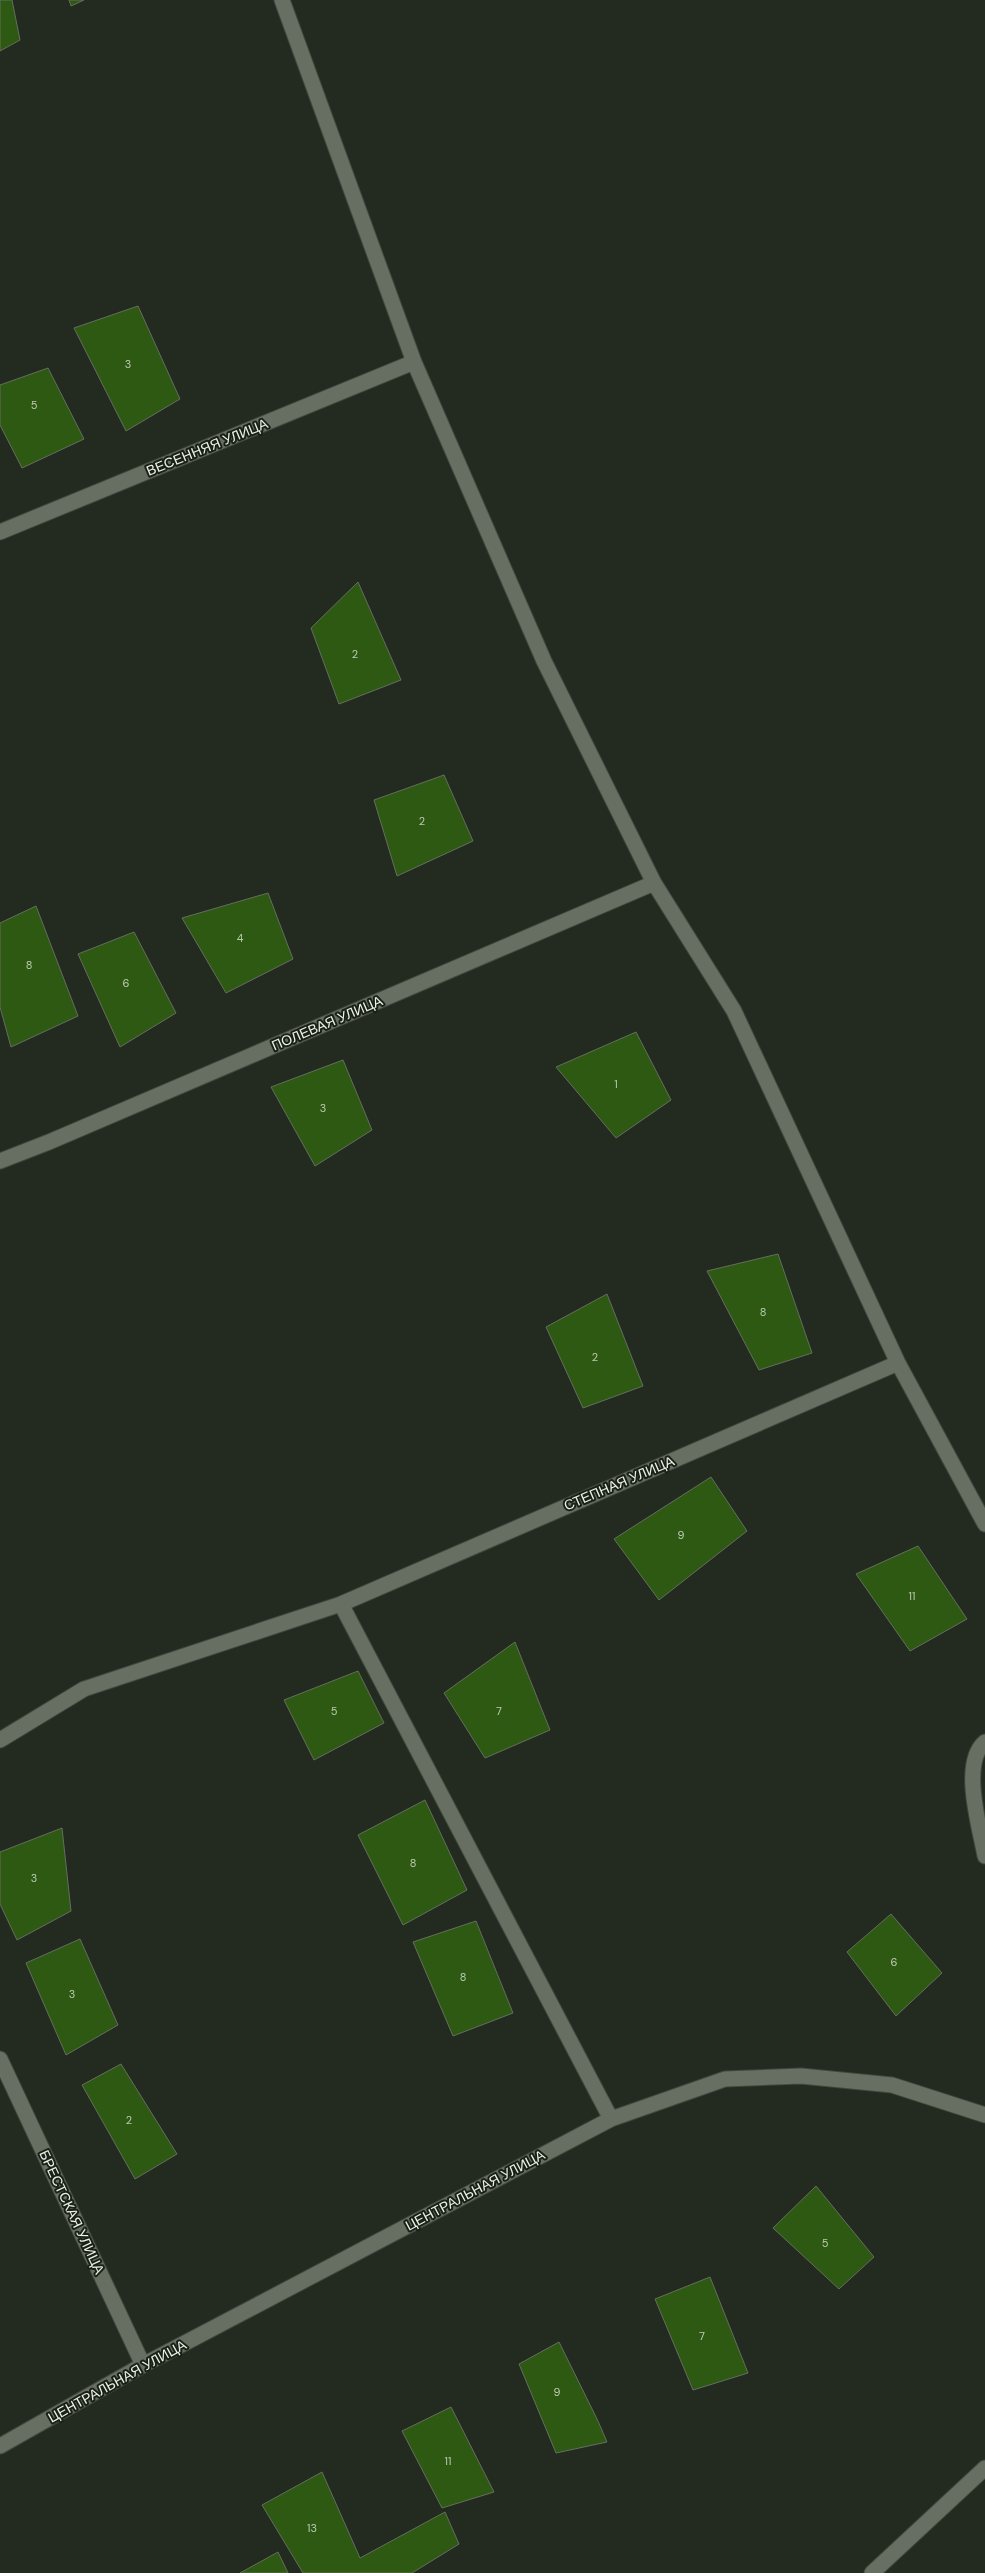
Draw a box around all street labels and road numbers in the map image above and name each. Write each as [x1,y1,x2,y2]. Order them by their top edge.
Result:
street label: ВЕСЕННЯЯ УЛИЦА [144,414,271,480]
street label: ПОЛЕВАЯ УЛИЦА [269,991,386,1054]
street label: СТЕПНАЯ УЛИЦА [561,1451,678,1514]
street label: ЦЕНТРАЛЬНАЯ УЛИЦА [402,2145,548,2234]
street label: БРЕСТСКАЯ УЛИЦА [35,2147,109,2278]
street label: ЦЕНТРАЛЬНАЯ УЛИЦА [45,2335,190,2427]

